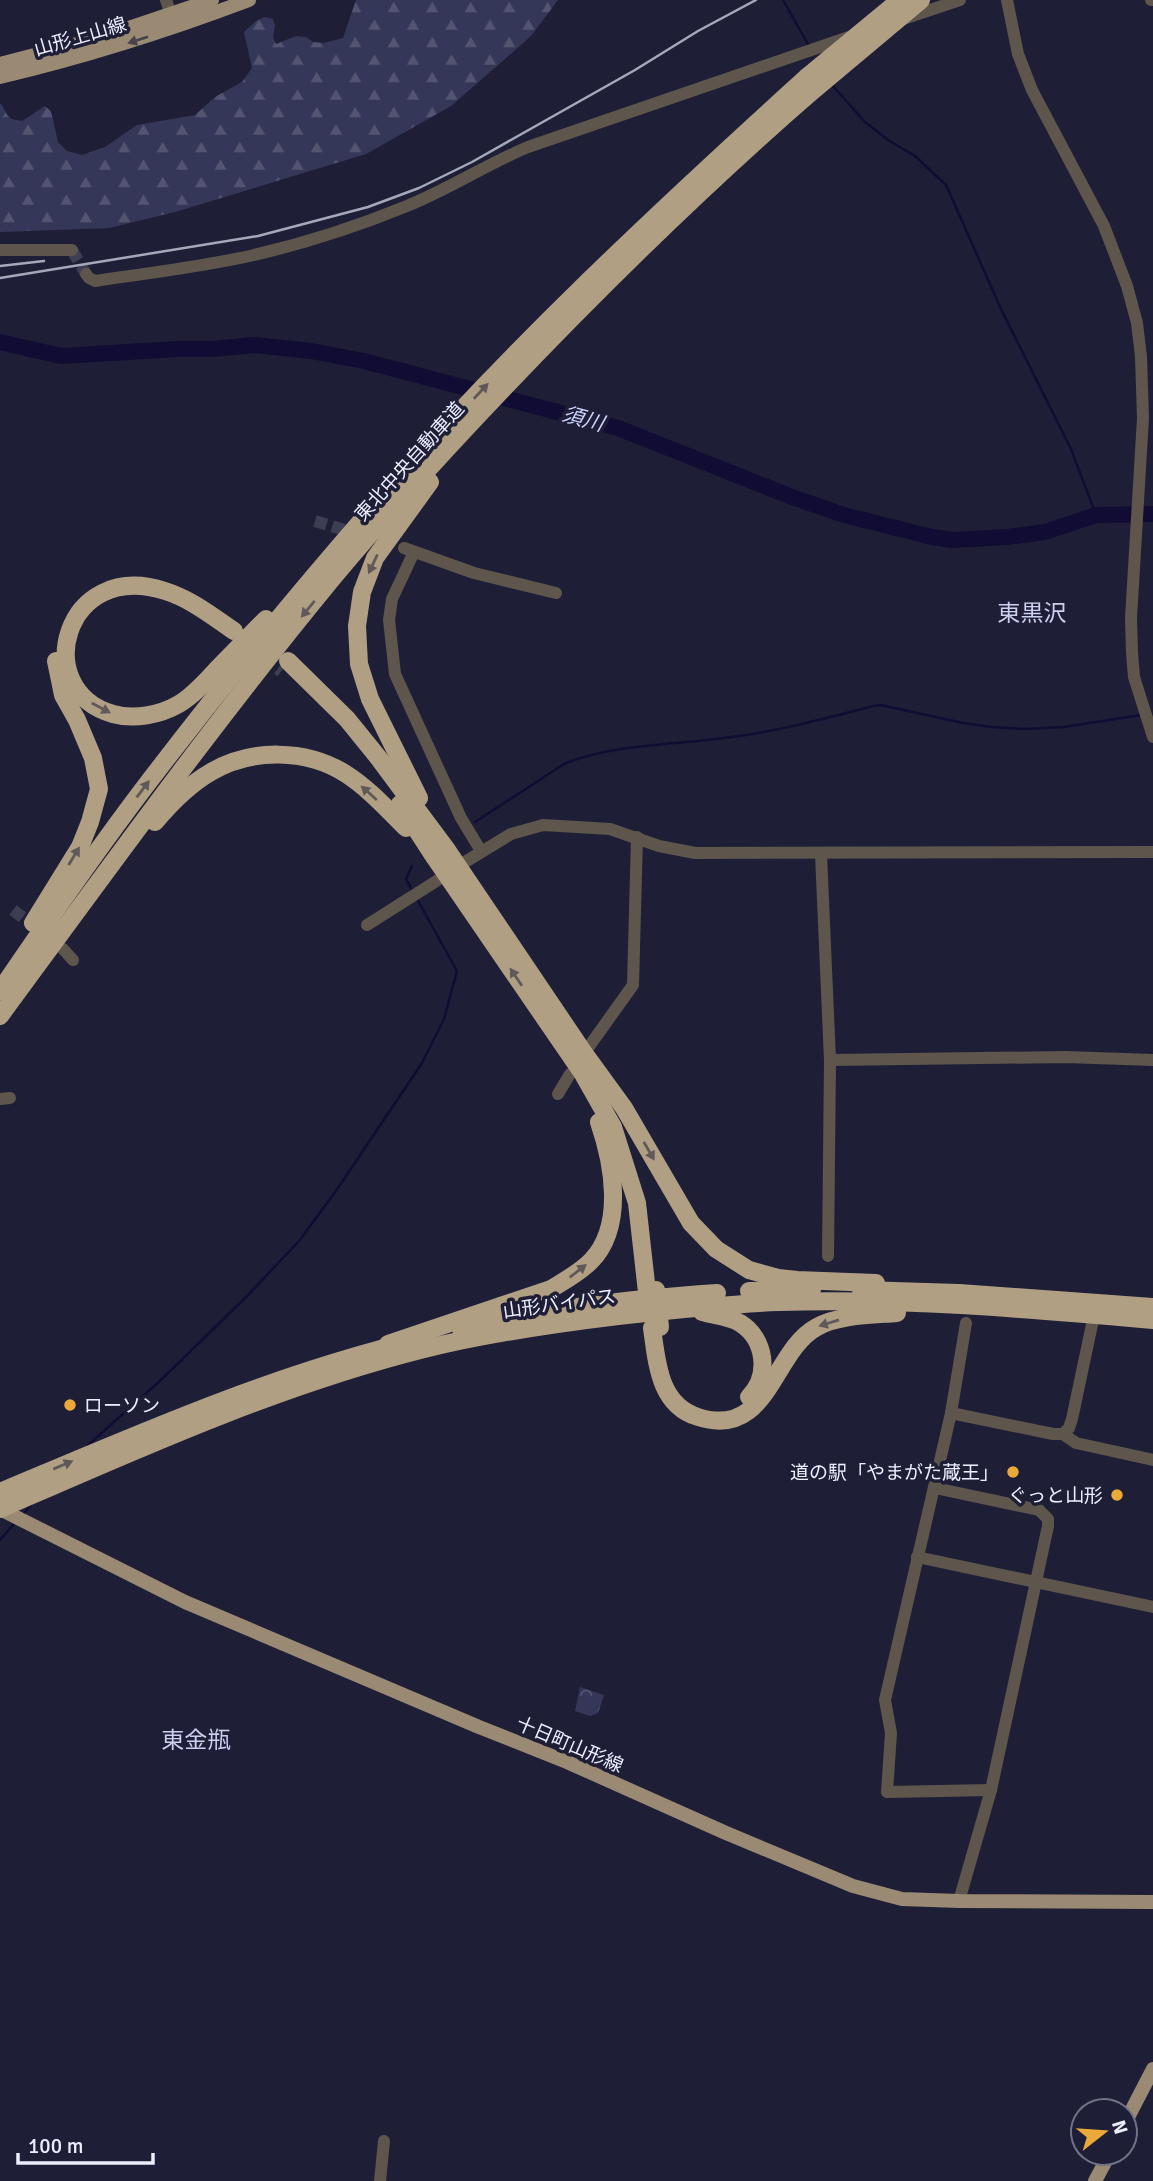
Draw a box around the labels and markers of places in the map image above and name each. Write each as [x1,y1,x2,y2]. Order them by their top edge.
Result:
place label: ローソン [84,1394,160,1418]
marker: ローソン [62,1397,78,1413]
place label: 道の駅「やまがた蔵王」 [790,1461,999,1485]
marker: 道の駅「やまがた蔵王」 [1005,1464,1021,1480]
place label: ぐっと山形 [1008,1484,1103,1508]
marker: ぐっと山形 [1109,1487,1125,1503]

